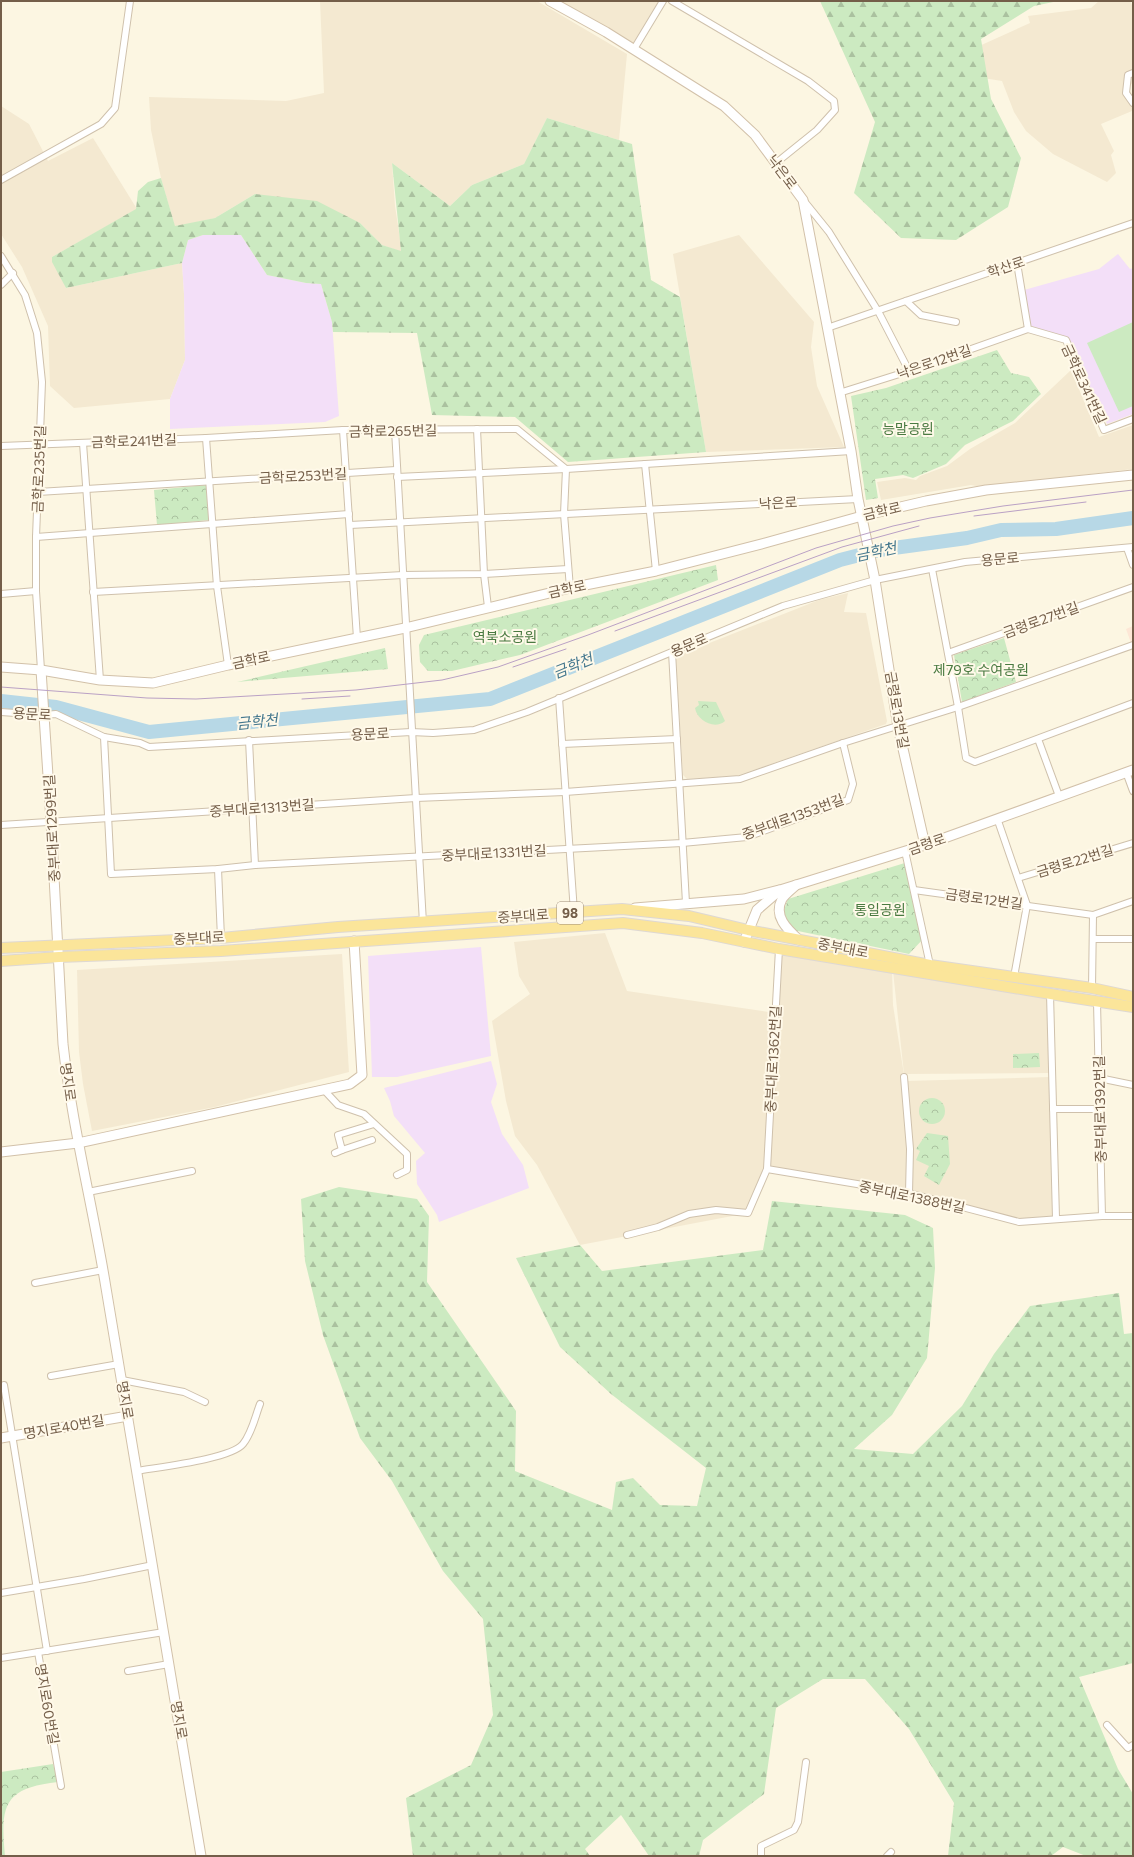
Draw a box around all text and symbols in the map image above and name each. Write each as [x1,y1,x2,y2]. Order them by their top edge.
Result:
street label: 낙은로 [764,151,801,192]
street label: 학산로 [985,252,1027,281]
street label: 낙은로12번길 [894,341,974,382]
street label: 금학로341번길 [1059,341,1110,427]
park label: 능말공원 [882,420,934,437]
street label: 금학로265번길 [349,421,437,440]
street label: 금학로235번길 [28,425,49,513]
street label: 금학로241번길 [91,431,177,450]
street label: 금학로253번길 [258,465,347,486]
street label: 낙은로 [758,493,798,512]
street label: 금학로 [861,498,903,523]
water label: 금학천 [854,537,900,564]
street label: 용문로 [980,548,1020,569]
street label: 금학로 [546,576,588,601]
street label: 금령로27번길 [1001,598,1081,641]
park label: 역북소공원 [473,628,537,645]
street label: 용문로 [668,629,710,660]
street label: 금학로 [230,647,272,672]
water label: 금학천 [550,648,597,681]
park label: 제79호 수여공원 [933,661,1029,678]
street label: 금령로13번길 [882,670,913,750]
street label: 용문로 [12,704,52,723]
water label: 금학천 [235,710,281,732]
street label: 용문로 [350,724,390,743]
street label: 중부대로1299번길 [40,774,63,882]
street label: 중부대로1353번길 [740,790,846,843]
street label: 중부대로1313번길 [209,795,315,820]
street label: 금령로 [906,829,948,858]
street label: 중부대로1331번길 [441,841,547,864]
street label: 금령로22번길 [1034,841,1116,880]
street label: 금령로12번길 [944,885,1024,912]
park label: 통일공원 [854,901,906,918]
road number: 98 [557,902,583,924]
street label: 중부대로 [497,905,549,926]
street label: 중부대로 [173,928,225,947]
street label: 중부대로 [816,934,870,961]
street label: 중부대로1362번길 [761,1005,784,1113]
street label: 중부대로1392번길 [1090,1055,1109,1163]
street label: 명지로 [57,1062,80,1102]
street label: 중부대로1388번길 [857,1177,967,1216]
street label: 명지로 [114,1379,137,1421]
street label: 명지로40번길 [22,1411,106,1442]
street label: 명지로60번길 [32,1662,63,1746]
street label: 명지로 [168,1699,191,1741]

